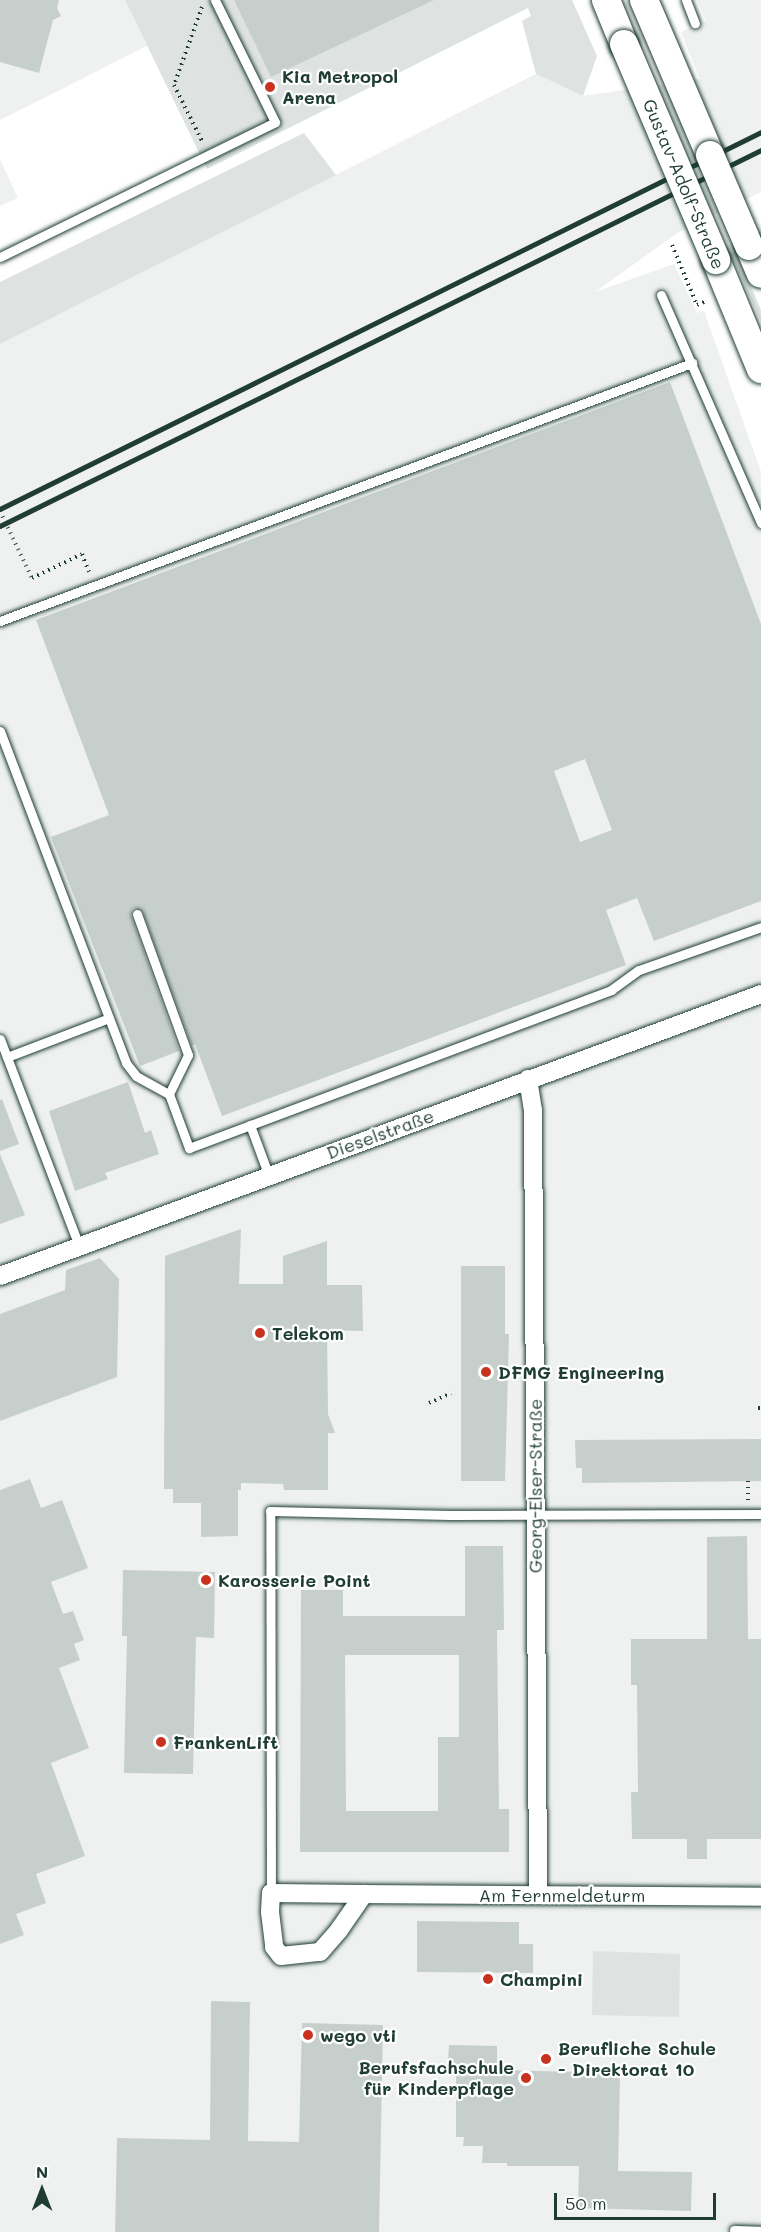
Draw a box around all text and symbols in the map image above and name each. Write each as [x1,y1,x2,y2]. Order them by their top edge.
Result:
place label: Kia Metropol Arena [282,66,398,109]
marker: Kia Metropol Arena [263,80,277,94]
street label: Gustav-Adolf-Straße [638,96,730,272]
street label: Dieselstraße [323,1105,437,1163]
place label: Telekom [272,1322,344,1344]
marker: Telekom [253,1326,267,1340]
place label: DFMG Engineering [498,1361,664,1383]
marker: DFMG Engineering [479,1365,493,1379]
street label: Georg-Elser-Straße [524,1399,546,1573]
place label: Karosserie Point [218,1569,370,1591]
marker: Karosserie Point [199,1573,213,1587]
place label: FrankenLift [173,1731,278,1753]
marker: FrankenLift [154,1735,168,1749]
street label: Am Fernmeldeturm [479,1884,645,1906]
place label: Champini [500,1968,583,1990]
marker: Champini [481,1972,495,1986]
place label: wego vti [320,2024,397,2046]
marker: wego vti [301,2028,315,2042]
place label: Berufliche Schule - Direktorat 10 [558,2038,716,2080]
marker: Berufliche Schule - Direktorat 10 [539,2052,553,2066]
place label: Berufsfachschule für Kinderpflage [358,2057,514,2100]
marker: Berufsfachschule für Kinderpflage [519,2071,533,2085]
north arrow [12,2160,72,2220]
text: N [36,2161,48,2182]
scale bar [557,2181,719,2219]
text: 50 m [565,2191,607,2215]

